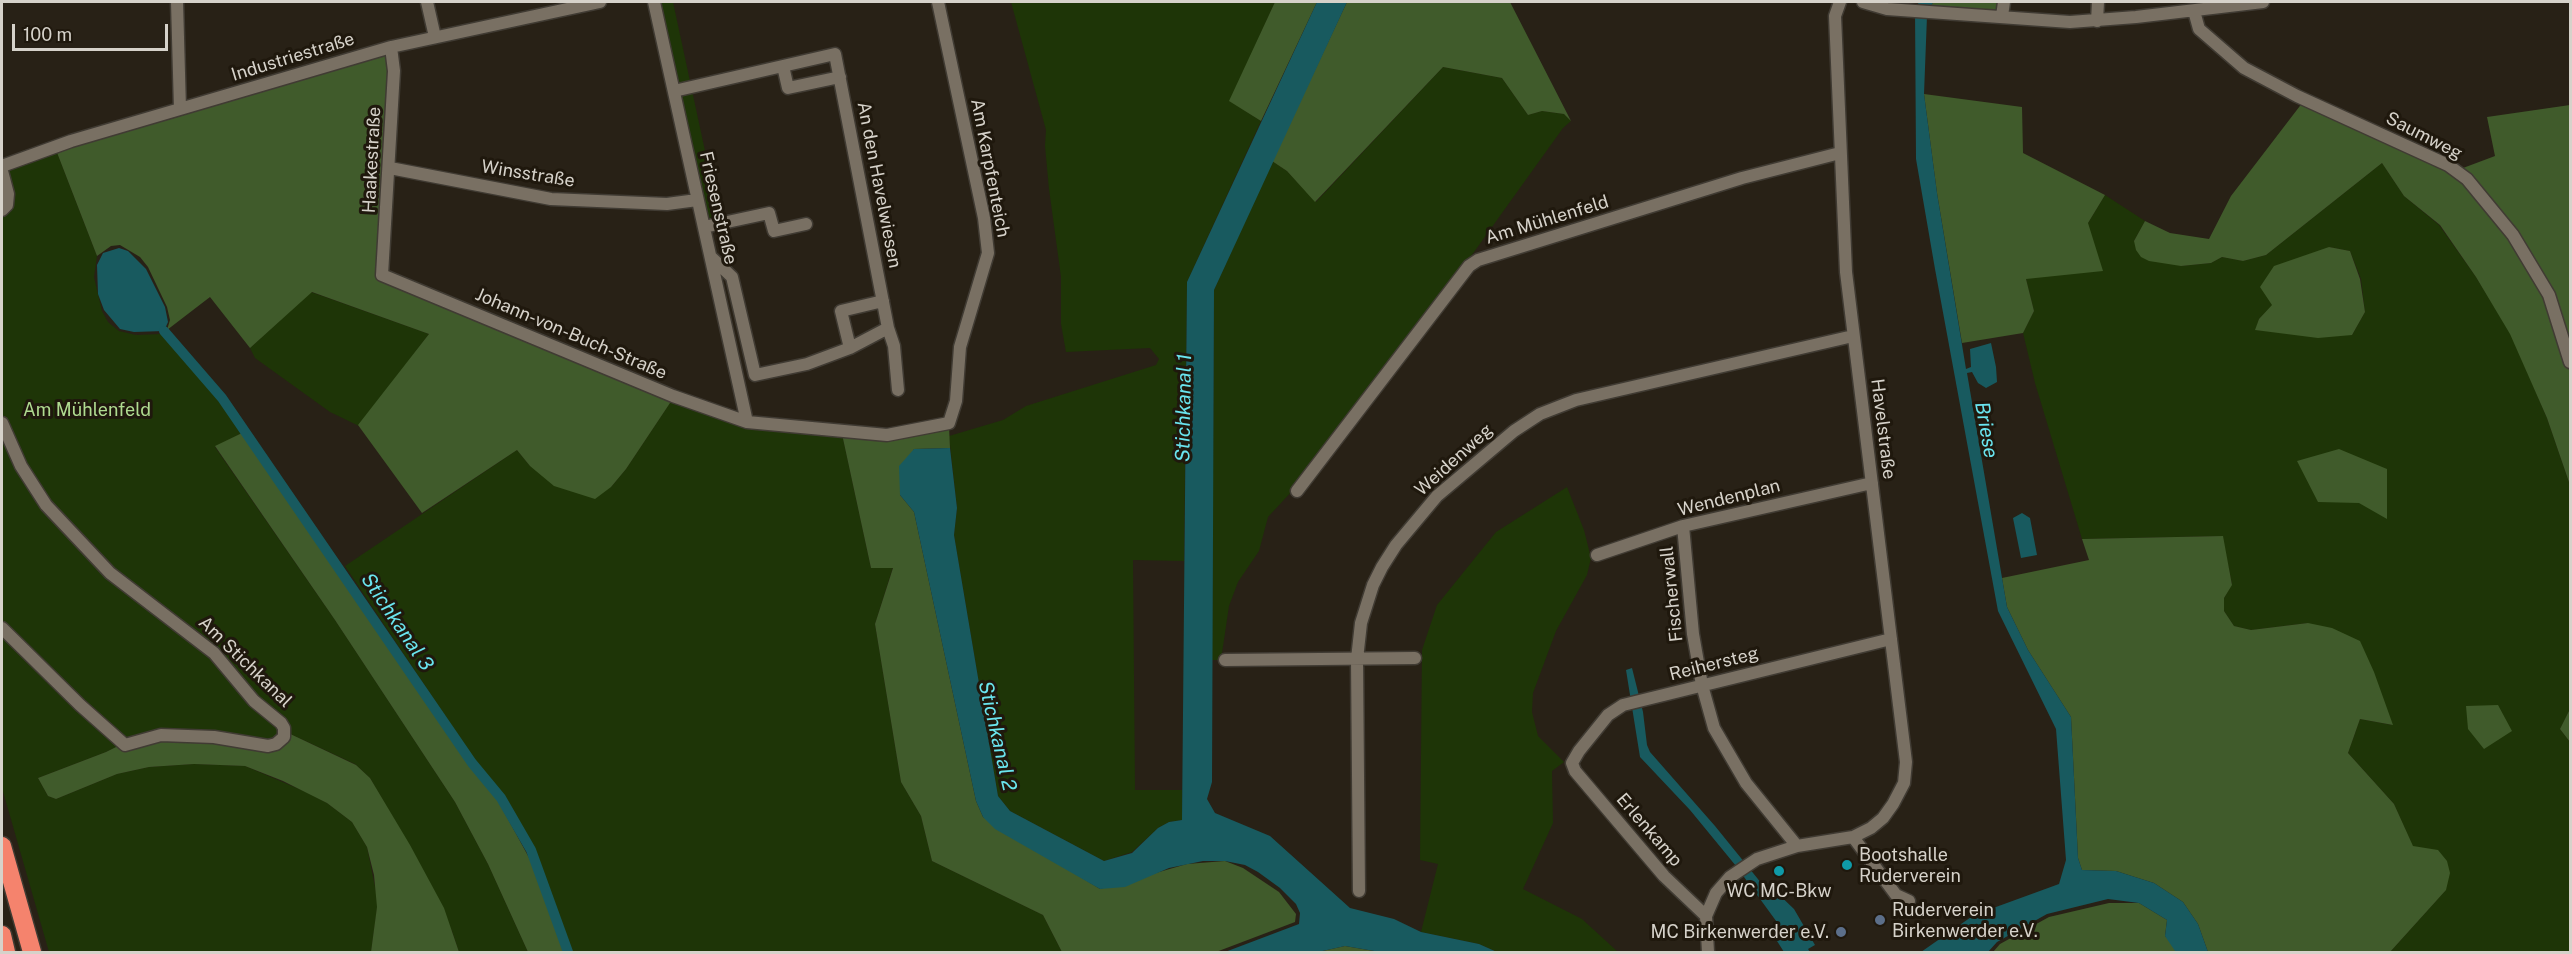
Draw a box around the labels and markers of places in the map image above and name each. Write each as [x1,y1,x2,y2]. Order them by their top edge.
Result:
place label: Bootshalle Ruderverein [1859,844,1961,886]
marker: Bootshalle Ruderverein [1840,858,1854,872]
marker: WC MC-Bkw [1772,864,1786,878]
place label: WC MC-Bkw [1726,880,1832,902]
place label: Ruderverein Birkenwerder e.V. [1892,899,2038,942]
marker: Ruderverein Birkenwerder e.V. [1873,913,1887,927]
place label: MC Birkenwerder e.V. [1651,921,1829,943]
marker: MC Birkenwerder e.V. [1834,925,1848,939]

